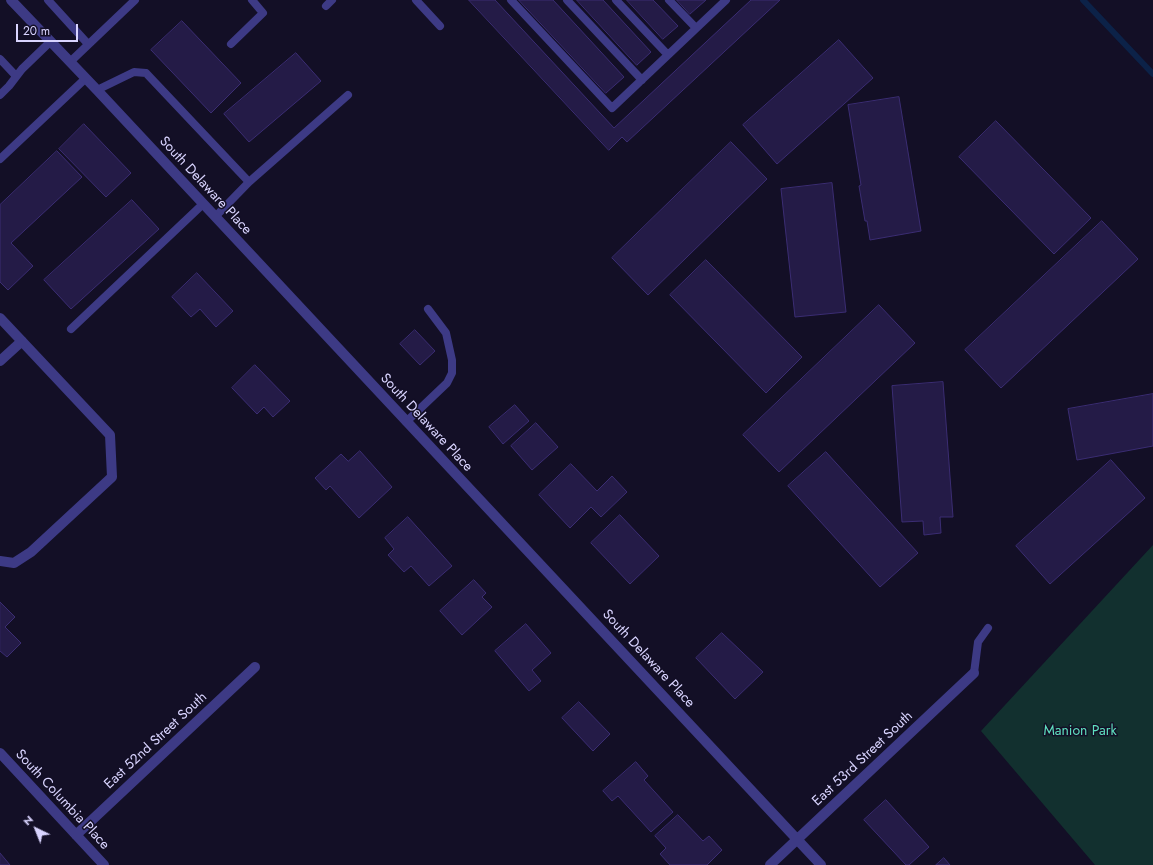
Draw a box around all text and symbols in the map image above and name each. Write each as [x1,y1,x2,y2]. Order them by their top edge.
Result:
scale bar [18,16,80,42]
text: 20 m [23,22,50,40]
street label: South Delaware Place [155,133,255,239]
street label: South Delaware Place [376,370,476,476]
street label: South Delaware Place [598,606,698,712]
street label: East 52nd Street South [101,689,211,793]
street label: East 53rd Street South [809,708,917,810]
park label: Manion Park [1043,724,1117,740]
street label: South Columbia Place [11,747,113,853]
north arrow [16,809,56,849]
text: N [19,811,36,829]

